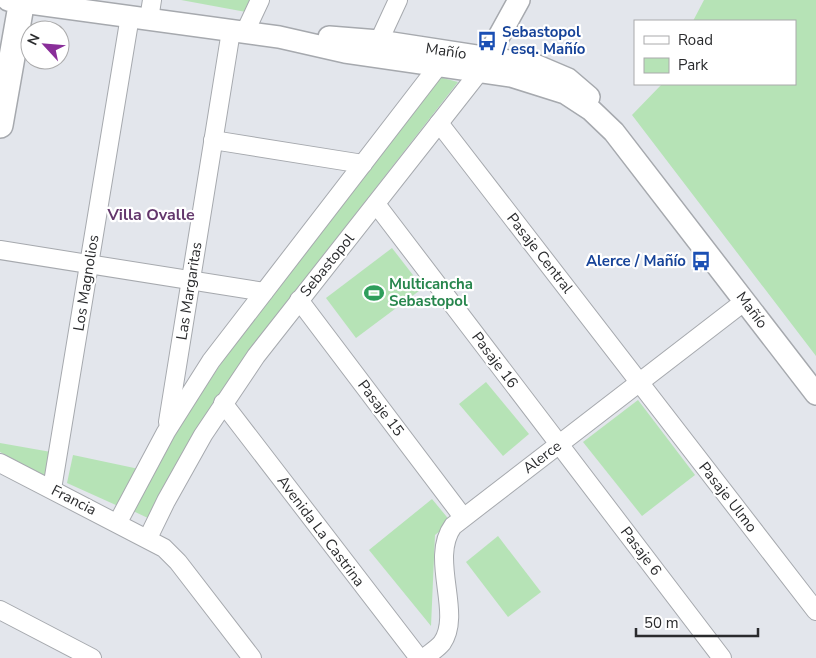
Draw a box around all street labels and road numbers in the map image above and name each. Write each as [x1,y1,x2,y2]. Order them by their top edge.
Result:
street label: Mañío [424,38,468,64]
street label: Pasaje Central [502,209,578,298]
street label: Sebastopol [295,229,359,301]
street label: Los Magnolios [69,233,103,333]
street label: Las Margaritas [171,240,207,342]
street label: Mañío [732,288,772,332]
street label: Pasaje 16 [467,328,523,392]
street label: Pasaje 15 [353,376,409,440]
street label: Alerce [519,436,565,478]
street label: Pasaje Ulmo [694,458,762,536]
street label: Avenida La Castrina [273,471,369,591]
street label: Francia [48,480,100,520]
street label: Pasaje 6 [616,522,666,580]

